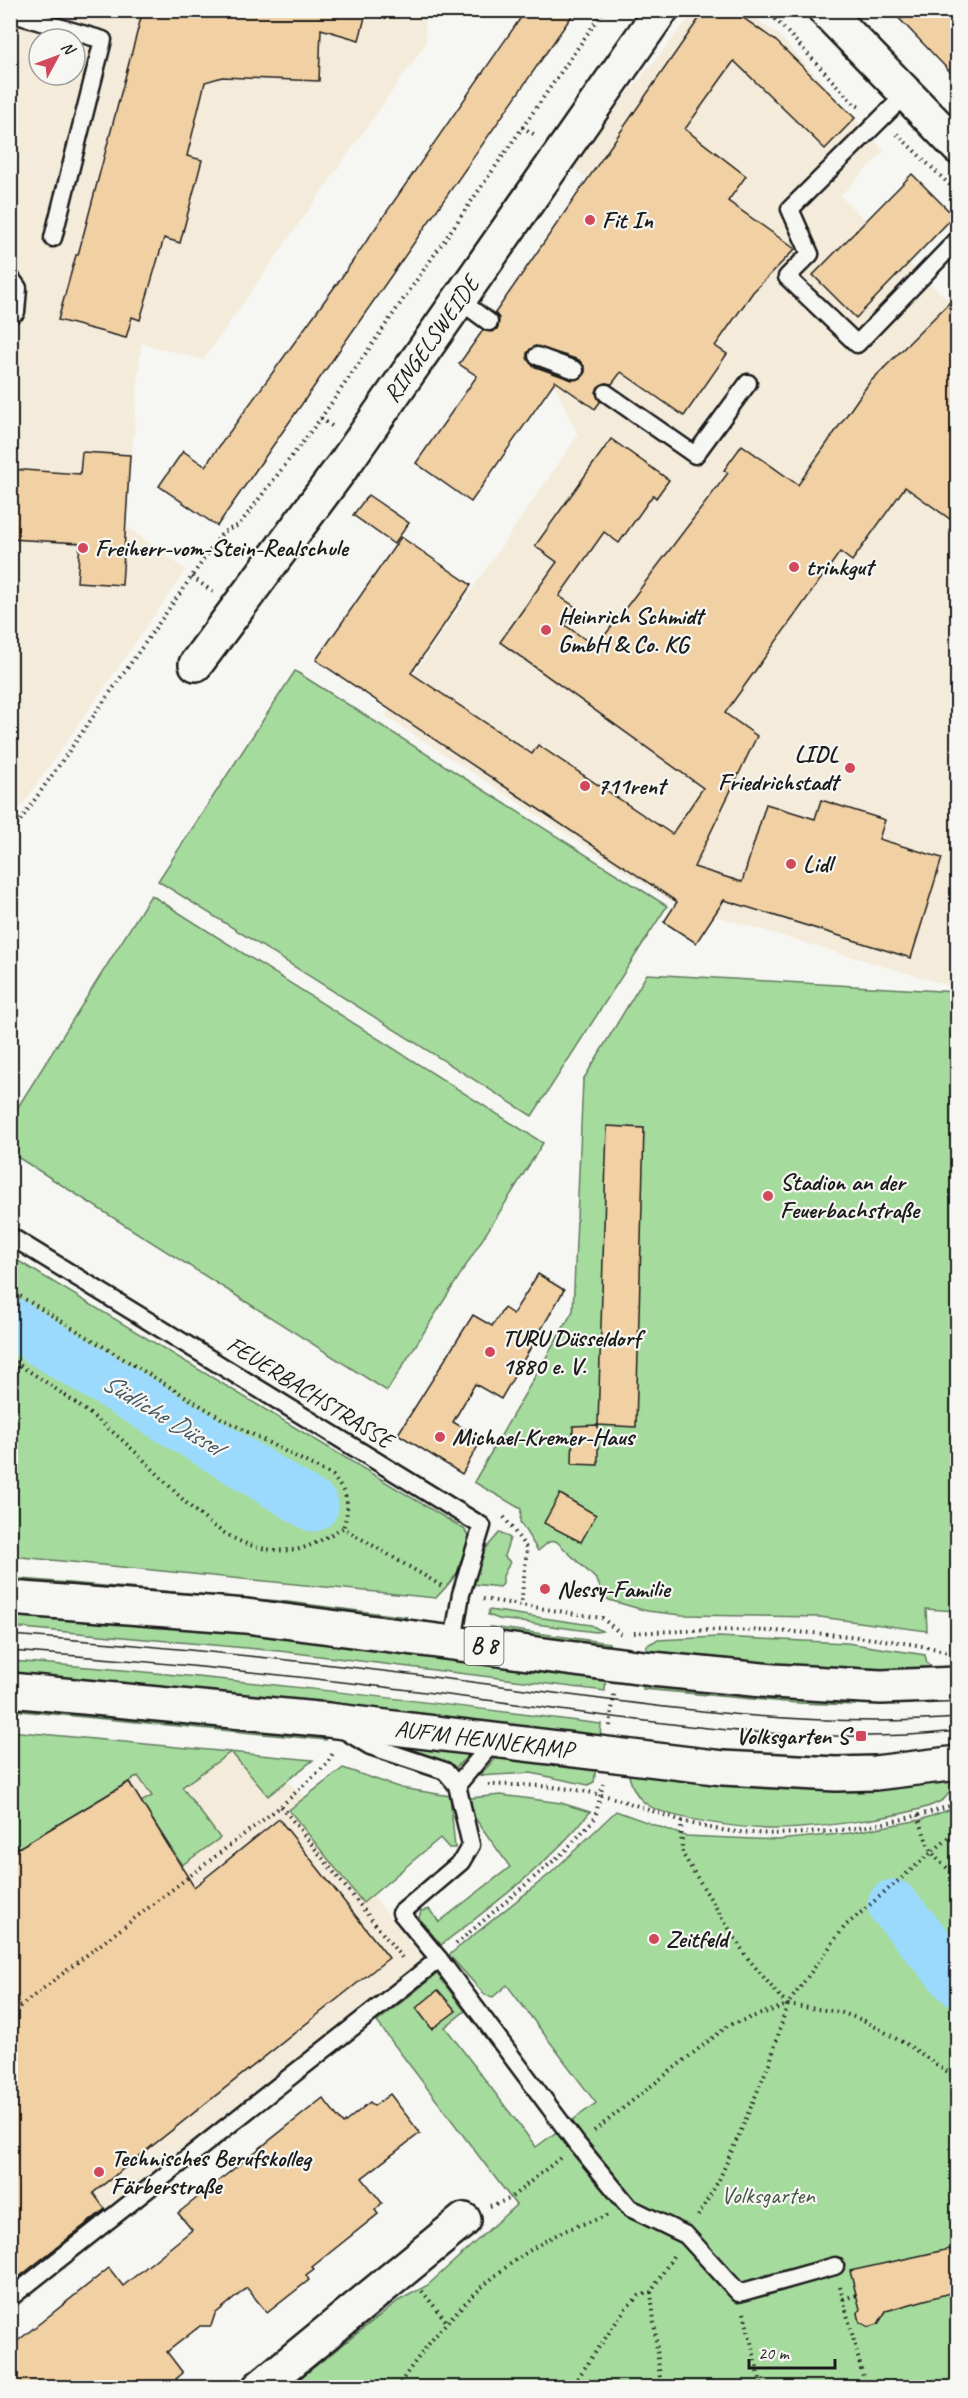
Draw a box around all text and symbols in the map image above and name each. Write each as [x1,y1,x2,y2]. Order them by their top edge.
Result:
north arrow [27,27,87,87]
text: N [57,38,80,60]
place label: Fit In [602,205,654,235]
marker: Fit In [583,213,597,227]
street label: RINGELSWEIDE [376,268,487,408]
place label: Freiherr-vom-Stein-Realschule [95,533,350,563]
marker: Freiherr-vom-Stein-Realschule [76,541,90,555]
place label: trinkgut [806,552,877,582]
marker: trinkgut [787,560,801,574]
place label: Heinrich Schmidt GmbH & Co. KG [558,601,707,659]
marker: Heinrich Schmidt GmbH & Co. KG [539,623,553,637]
place label: LIDL Friedrichstadt [718,739,842,797]
marker: LIDL Friedrichstadt [843,761,857,775]
place label: 711rent [597,771,669,801]
marker: 711rent [578,779,592,793]
place label: Lidl [803,849,837,879]
marker: Lidl [784,857,798,871]
place label: Stadion an der Feuerbachstraße [780,1167,921,1225]
marker: Stadion an der Feuerbachstraße [761,1189,775,1203]
place label: TURU Düsseldorf 1880 e. V. [502,1323,646,1381]
street label: FEUERBACHSTRASSE [221,1329,401,1457]
marker: TURU Düsseldorf 1880 e. V. [483,1345,497,1359]
water label: Südliche Düssel [96,1365,235,1467]
place label: Michael-Kremer-Haus [452,1422,637,1452]
marker: Michael-Kremer-Haus [433,1430,447,1444]
place label: Nessy-Familie [557,1574,671,1604]
marker: Nessy-Familie [538,1582,552,1596]
road number: B 8 [464,1627,504,1665]
street label: AUF'M HENNEKAMP [393,1713,579,1765]
place label: Volksgarten S [736,1721,854,1751]
marker: Volksgarten S [854,1729,868,1743]
place label: Zeitfeld [666,1924,732,1954]
marker: Zeitfeld [647,1932,661,1946]
place label: Technisches Berufskolleg Färberstraße [111,2143,313,2201]
marker: Technisches Berufskolleg Färberstraße [92,2165,106,2179]
park label: Volksgarten [721,2180,816,2210]
scale bar [749,2332,834,2370]
text: 20 m [758,2342,791,2364]

